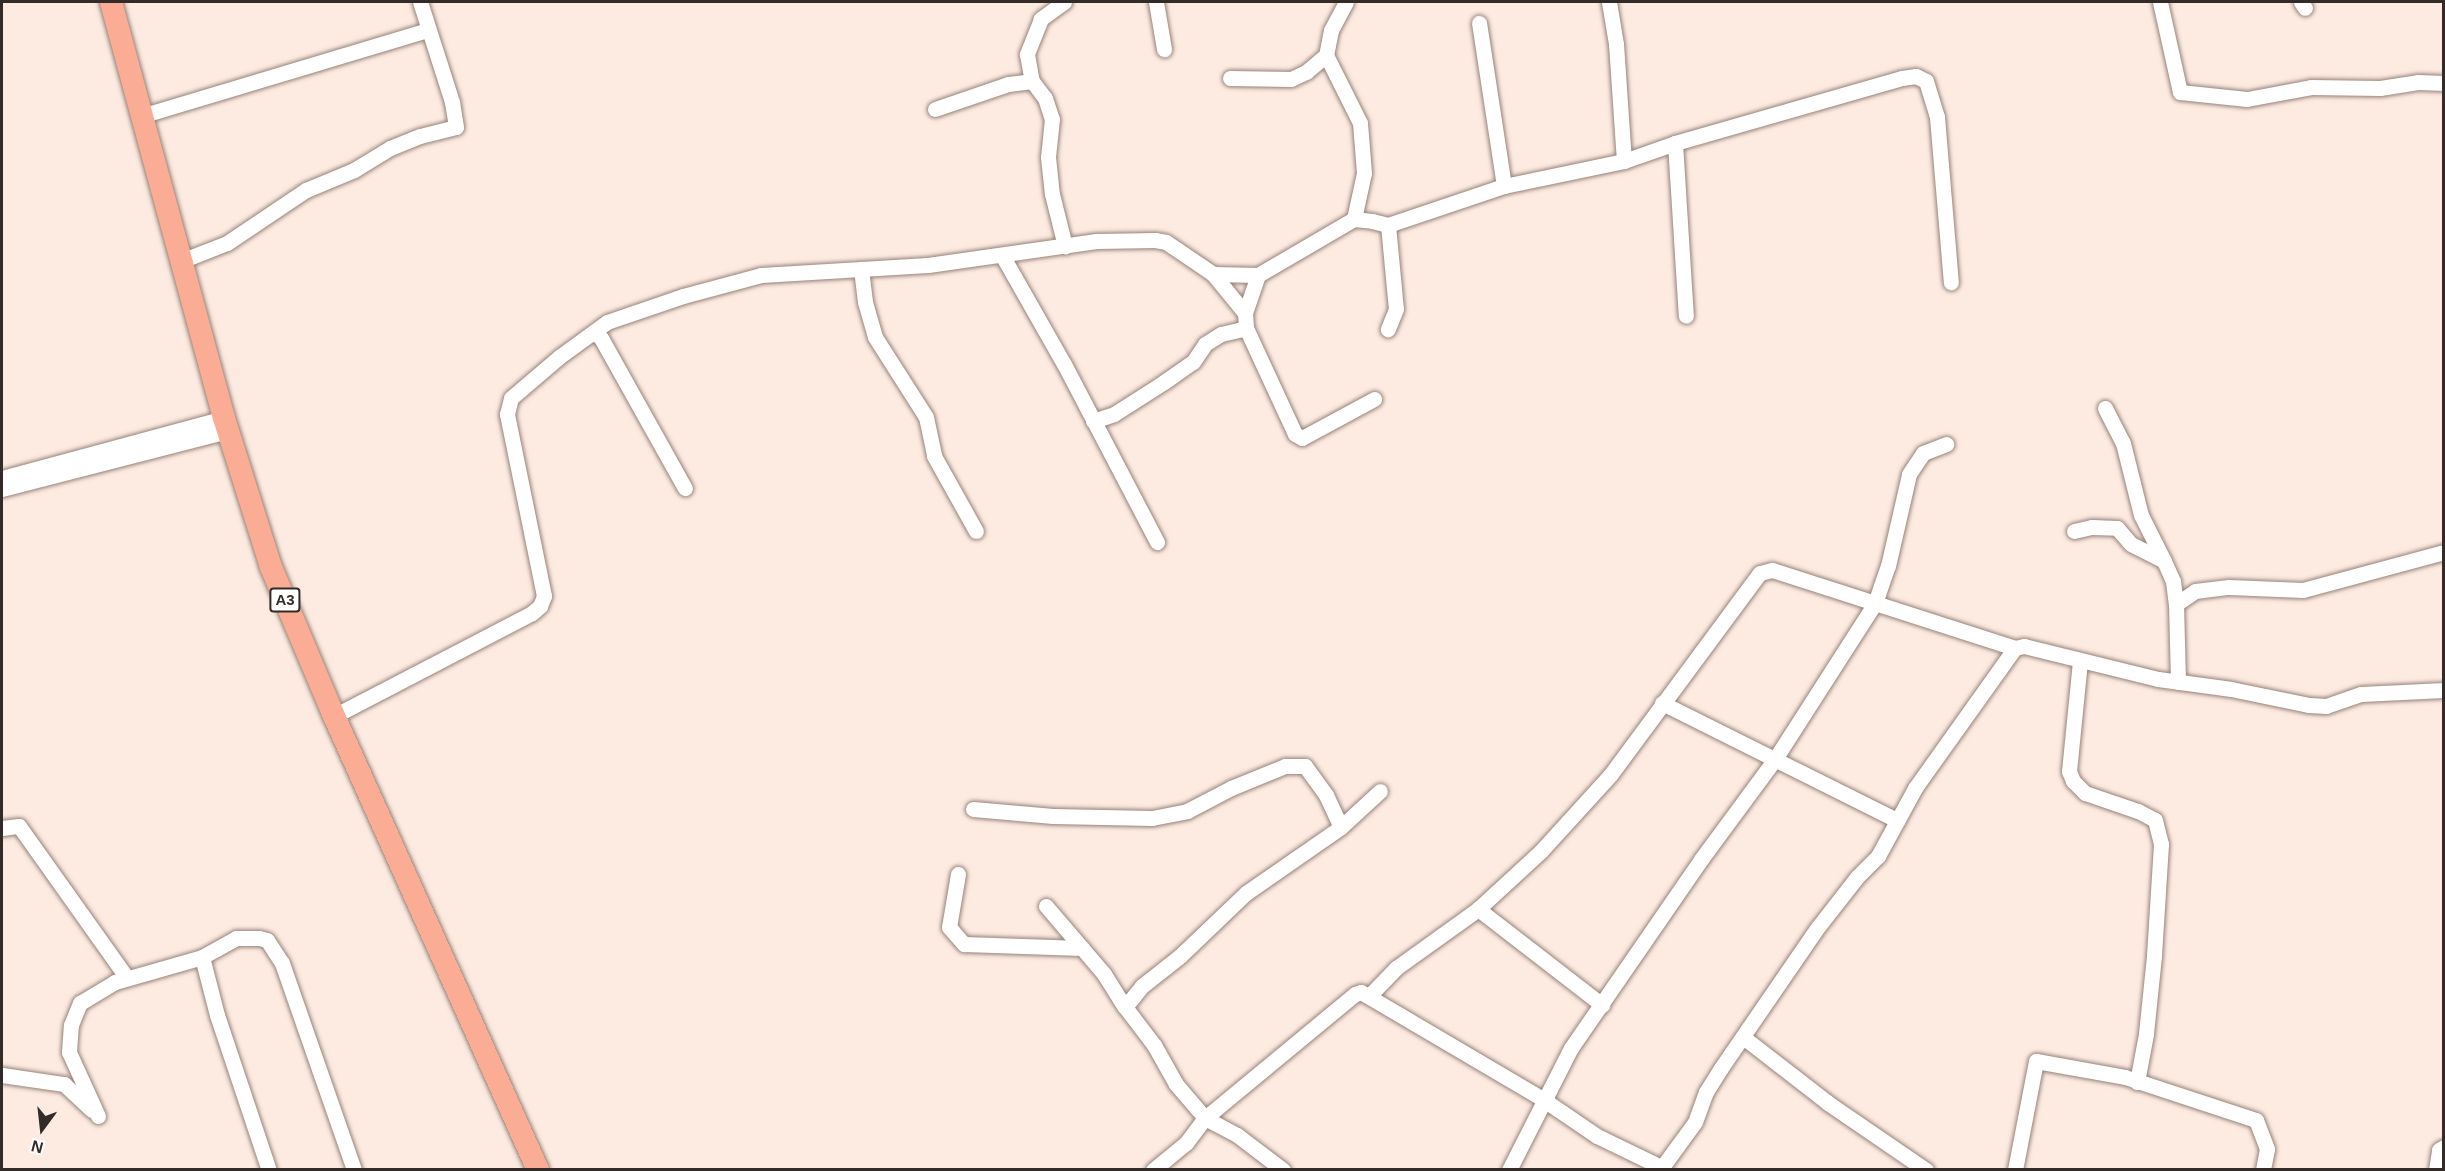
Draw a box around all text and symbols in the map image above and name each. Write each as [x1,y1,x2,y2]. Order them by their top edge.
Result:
road number: A3 [268,588,302,612]
north arrow [12,1099,72,1159]
text: N [29,1137,45,1157]

